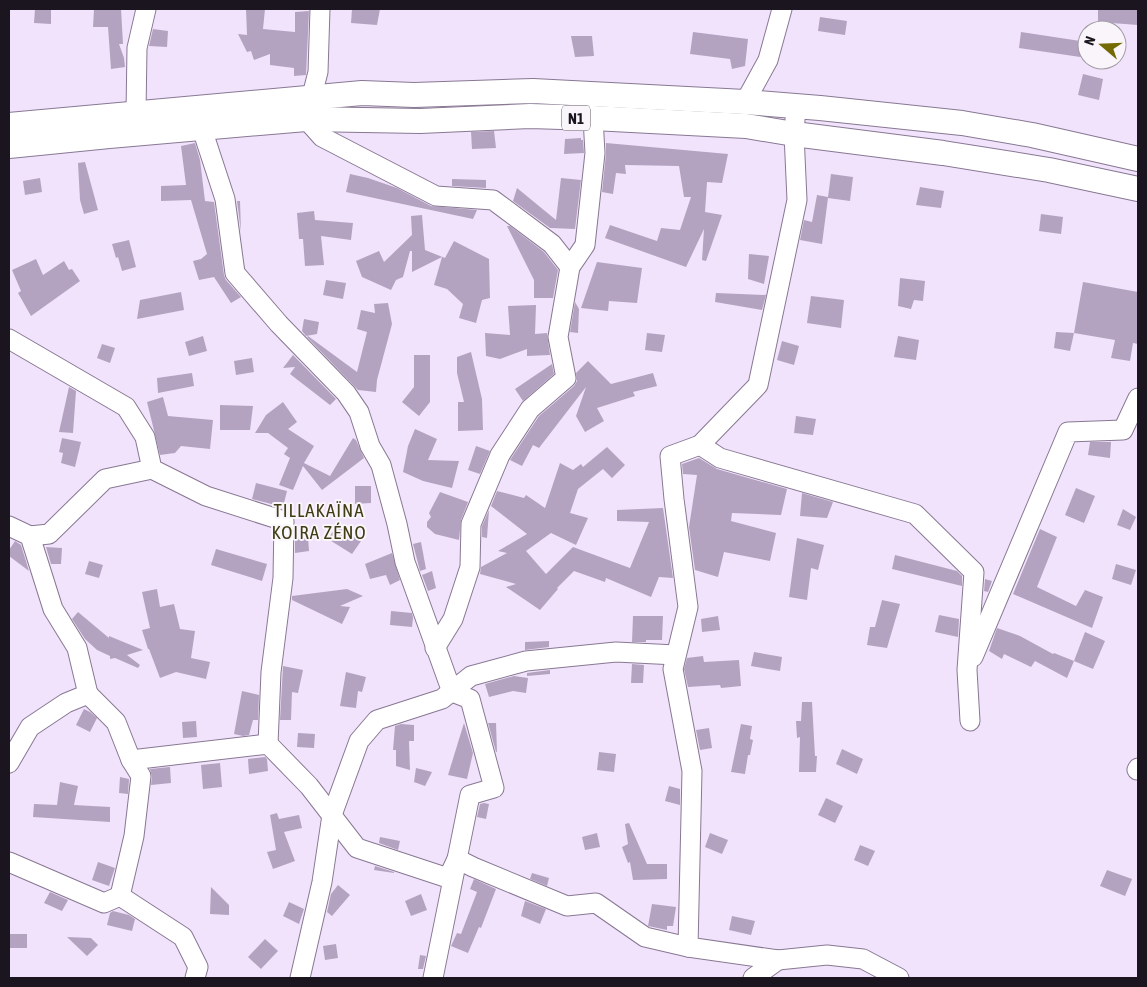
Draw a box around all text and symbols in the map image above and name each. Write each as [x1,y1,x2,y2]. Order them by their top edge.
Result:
north arrow [1077,20,1127,70]
text: N [1081,34,1099,47]
road number: N1 [562,106,590,130]
district label: TILLAKAÏNA KOIRA ZÉNO [271,499,367,543]

